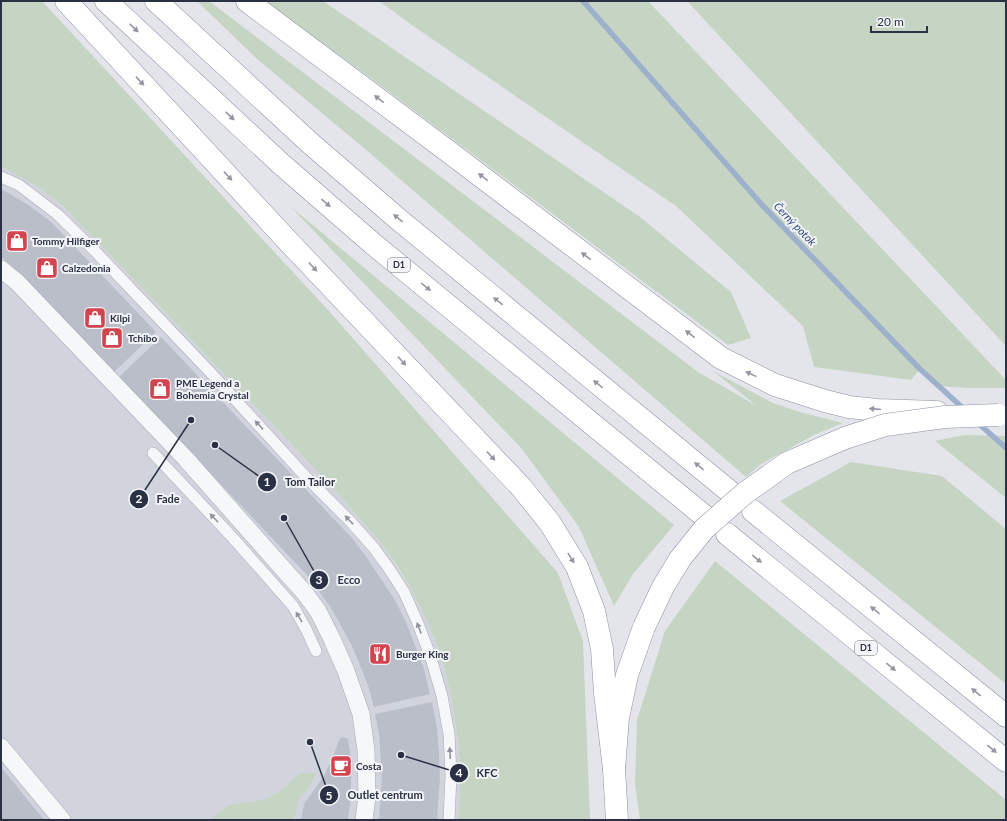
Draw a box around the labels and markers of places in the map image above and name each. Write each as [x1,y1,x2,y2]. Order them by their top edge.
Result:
shop icon: Tommy Hilfiger [4,228,30,254]
place label: Tommy Hilfiger [32,235,100,247]
shop icon: Calzedonia [34,255,60,281]
place label: Calzedonia [62,262,111,274]
shop icon: Kilpi [82,305,108,331]
place label: Kilpi [110,312,131,324]
shop icon: Tchibo [99,325,125,351]
place label: Tchibo [128,332,157,344]
shop icon: PME Legend a Bohemia Crystal [147,376,173,402]
place label: PME Legend a Bohemia Crystal [176,377,249,401]
callout: Tom Tailor [257,470,343,493]
callout: Fade [129,487,188,510]
callout: Ecco [309,569,368,592]
restaurant icon: Burger King [367,641,393,667]
place label: Burger King [396,648,449,660]
cafe icon: Costa [328,753,354,779]
place label: Costa [356,760,381,772]
callout: KFC [449,761,506,784]
callout: Outlet centrum [319,784,430,807]

